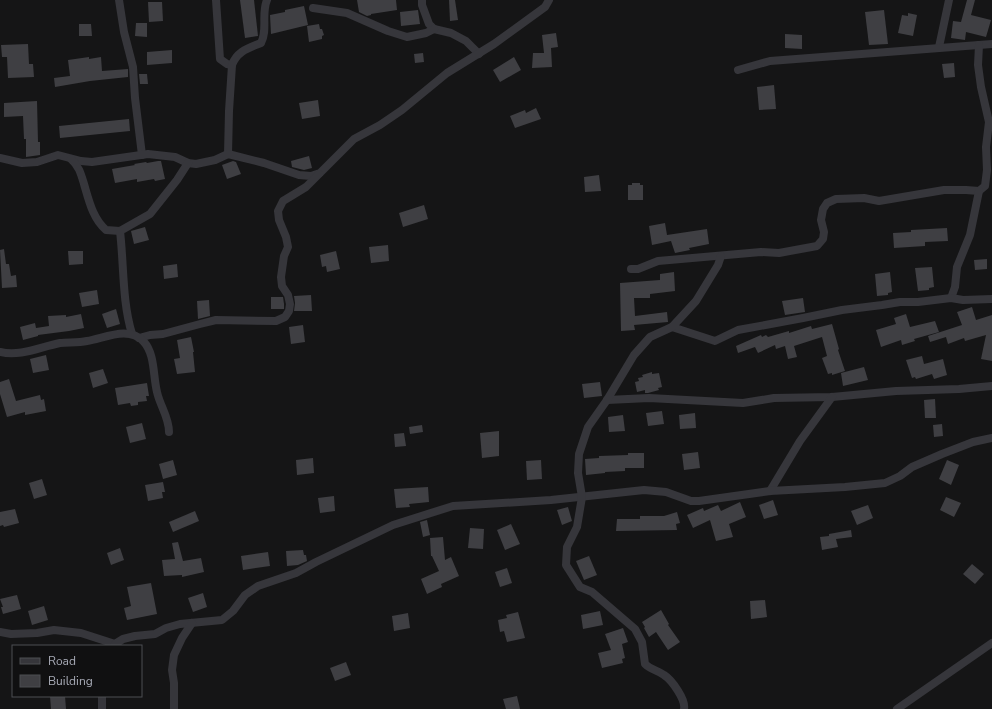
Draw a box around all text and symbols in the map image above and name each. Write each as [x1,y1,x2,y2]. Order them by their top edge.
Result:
legend [12,645,142,697]
text: Road [48,653,76,669]
text: Building [48,673,93,689]

